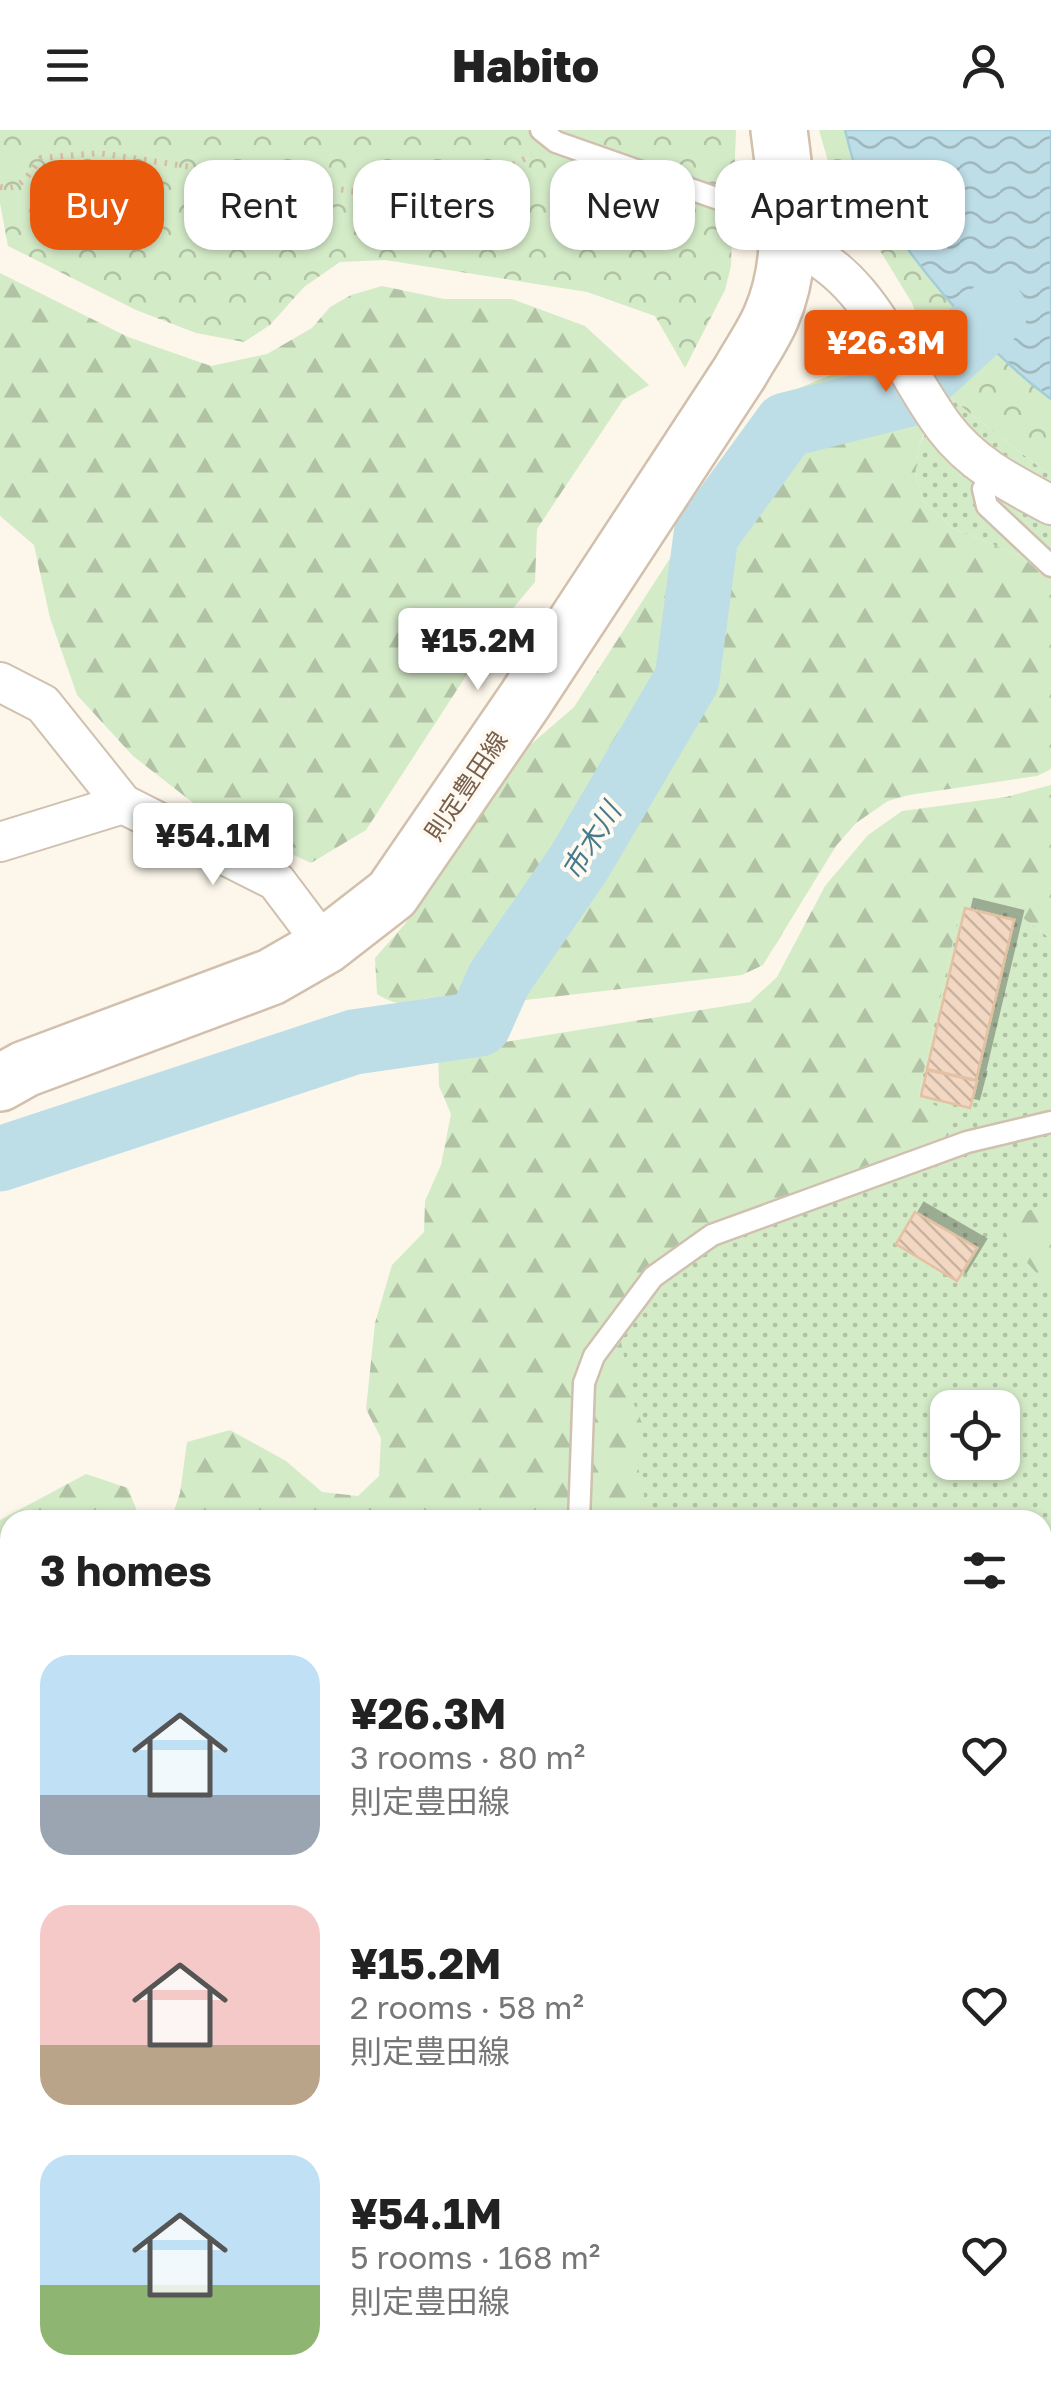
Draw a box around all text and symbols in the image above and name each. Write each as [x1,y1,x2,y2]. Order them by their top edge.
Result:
icon: menu [40,38,95,93]
text: Habito [452,38,599,92]
icon: person [956,38,1011,93]
chip: Buy [30,160,164,250]
chip: Rent [184,160,333,250]
chip: Filters [353,160,530,250]
chip: New [550,160,695,250]
chip: Apartment [715,160,965,250]
pin: ¥26.3M [805,310,967,395]
text: ¥26.3M [826,323,946,361]
pin: ¥15.2M [397,608,559,693]
text: ¥15.2M [420,621,536,659]
street label: 則定豊田線 [418,725,513,846]
water label: 市木川 [554,794,628,885]
pin: ¥54.1M [132,803,294,888]
text: ¥54.1M [155,816,271,854]
map controls [930,1390,1020,1480]
button: locate [930,1390,1020,1480]
icon: filters [957,1543,1012,1598]
text: 3 homes [40,1545,212,1595]
text: ¥26.3M [350,1688,506,1738]
icon: home [120,1695,240,1815]
icon: heart [957,1728,1012,1783]
text: 3 rooms · 80 m² [350,1738,585,1776]
text: 則定豊田線 [350,1782,510,1820]
text: ¥15.2M [350,1938,501,1988]
icon: home [120,1945,240,2065]
icon: heart [957,1978,1012,2033]
text: 2 rooms · 58 m² [350,1988,584,2026]
text: 則定豊田線 [350,2032,510,2070]
text: ¥54.1M [350,2188,502,2238]
icon: home [120,2195,240,2315]
icon: heart [957,2228,1012,2283]
text: 5 rooms · 168 m² [350,2238,600,2276]
text: 則定豊田線 [350,2282,510,2320]

